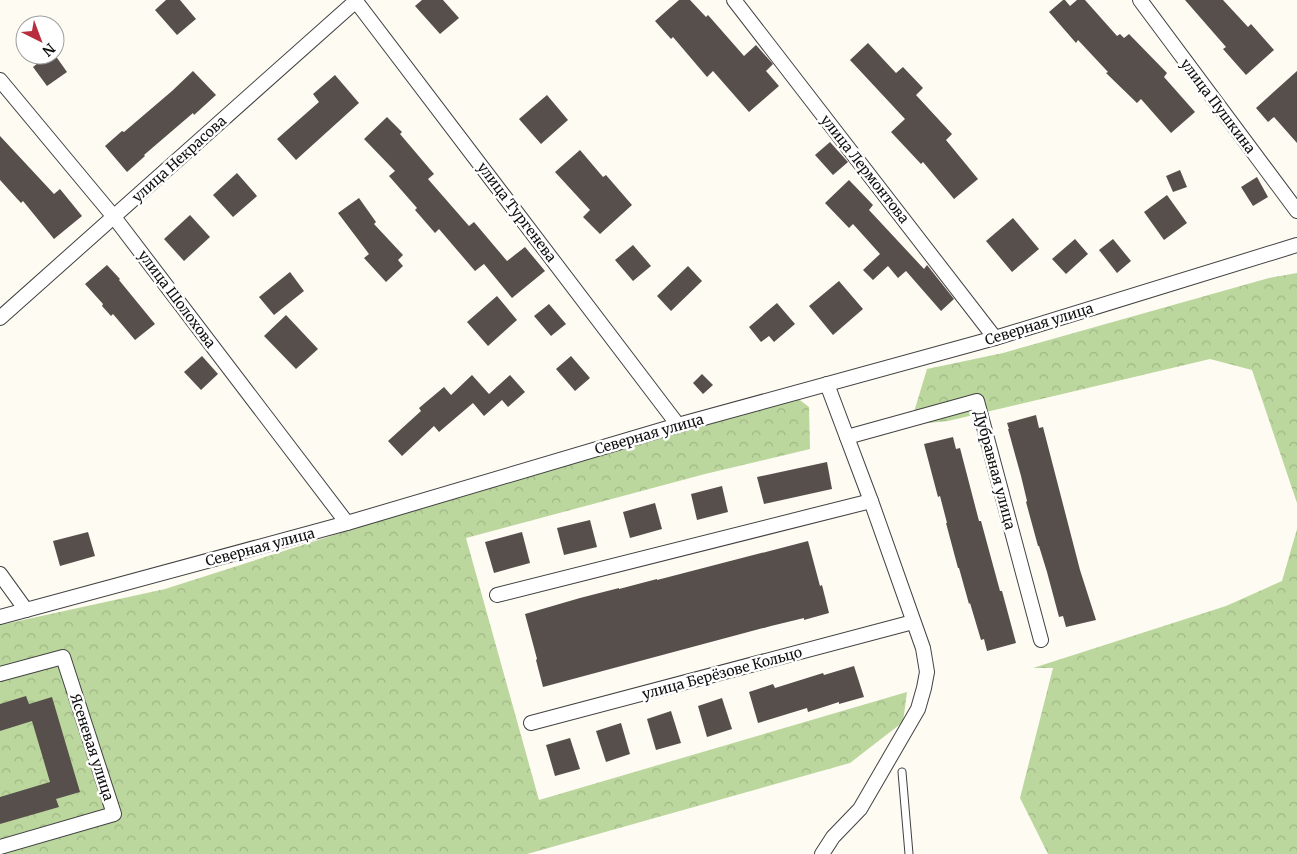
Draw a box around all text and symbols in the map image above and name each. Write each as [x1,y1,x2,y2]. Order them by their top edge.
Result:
north arrow [15,15,65,65]
text: N [39,39,59,60]
street label: улица Пушкина [1176,55,1260,157]
street label: улица Лермонтова [817,111,913,227]
street label: улица Некрасова [128,112,230,206]
street label: улица Тургенева [474,159,561,266]
street label: улица Шолохова [134,247,220,352]
street label: Северная улица [983,299,1096,349]
street label: Дубравная улица [970,409,1020,532]
street label: Северная улица [593,410,706,458]
street label: Северная улица [203,524,317,570]
street label: улица Берёзове Кольцо [640,643,804,703]
street label: Ясеневая улица [66,691,118,803]

